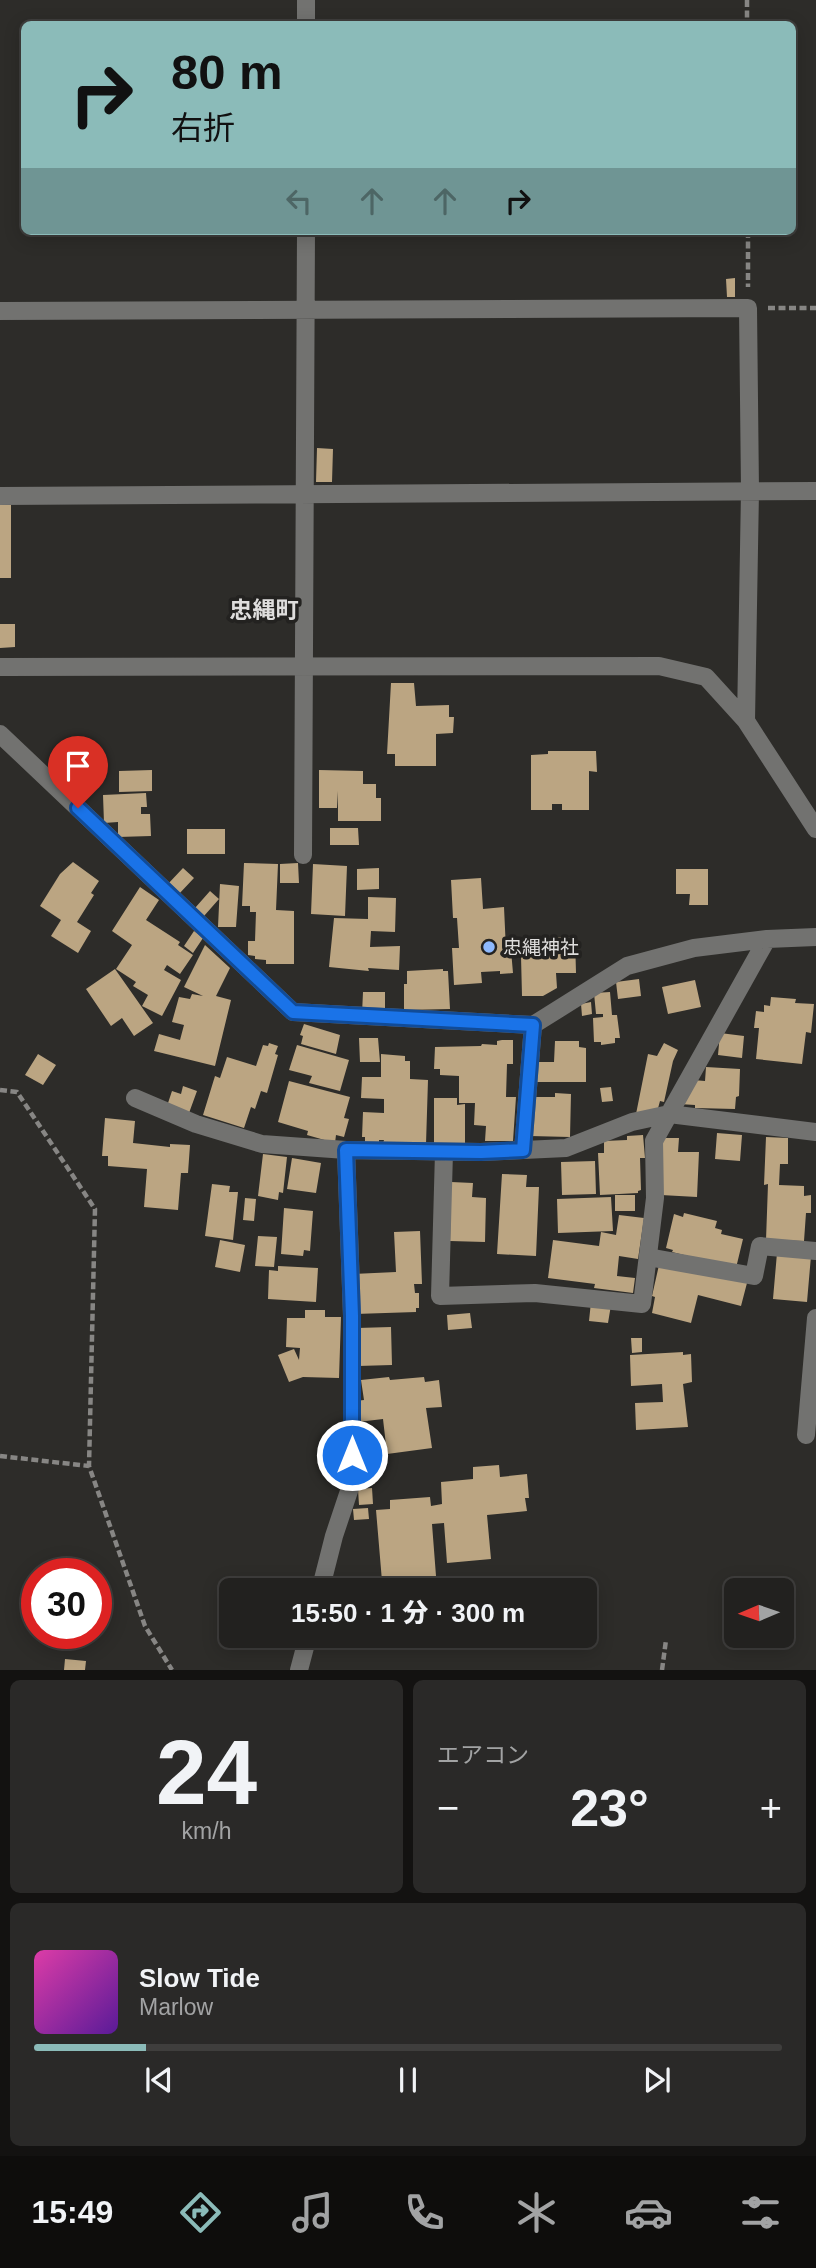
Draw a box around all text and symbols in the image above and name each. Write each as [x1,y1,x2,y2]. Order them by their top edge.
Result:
text: 80 m [171,45,283,99]
icon: right [56,49,147,140]
text: 右折 [171,110,235,146]
icon: left [280,182,318,220]
icon: ahead [353,182,391,220]
icon: ahead [426,182,464,220]
icon: right [499,182,537,220]
district label: 忠縄町 [230,597,299,623]
pin [48,736,108,808]
icon: arrive [59,747,97,785]
place label: 忠縄神社 [503,937,579,958]
marker: 忠縄神社 [481,939,497,955]
position arrow [315,1418,389,1492]
speed limit sign: 30 [21,1558,112,1649]
north arrow [724,1578,794,1648]
map controls [724,1578,794,1648]
text: 15:50 · 1 分 · 300 m [291,1598,525,1628]
text: 24 [156,1722,257,1823]
text: エアコン [437,1742,529,1768]
text: 23° [570,1779,649,1837]
text: − [437,1787,459,1829]
text: + [760,1787,782,1829]
text: km/h [182,1818,231,1844]
text: Slow Tide [139,1963,260,1993]
text: Marlow [139,1994,213,2020]
icon: previous [140,2061,178,2099]
icon: pause [389,2061,427,2099]
icon: next [638,2061,676,2099]
icon: directions [176,2188,225,2237]
icon: music [288,2188,337,2237]
icon: phone [400,2188,449,2237]
icon: climate [512,2188,561,2237]
icon: car [624,2188,673,2237]
icon: filters [736,2188,785,2237]
text: 15:49 [31,2194,113,2230]

